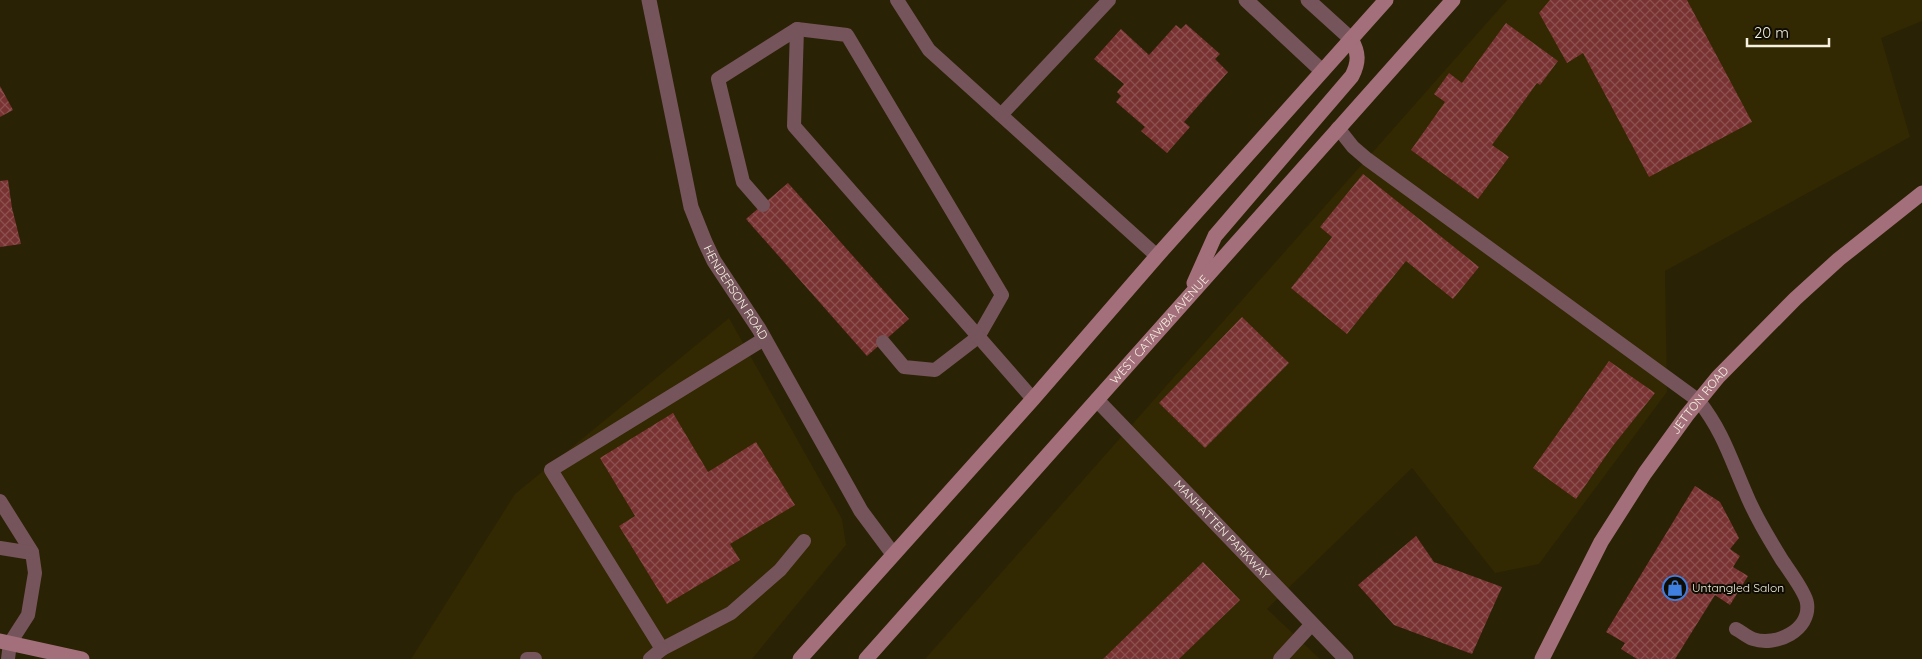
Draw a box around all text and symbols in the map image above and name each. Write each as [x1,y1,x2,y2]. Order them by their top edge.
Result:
scale bar [1747,15,1830,47]
text: 20 m [1754,23,1789,42]
street label: HENDERSON ROAD [701,243,772,342]
street label: WEST CATAWBA AVENUE [1106,272,1212,387]
street label: JETTON ROAD [1668,363,1732,437]
street label: MANHATTEN PARKWAY [1171,477,1273,582]
shop icon: Untangled Salon [1662,575,1688,601]
place label: Untangled Salon [1692,580,1784,595]

